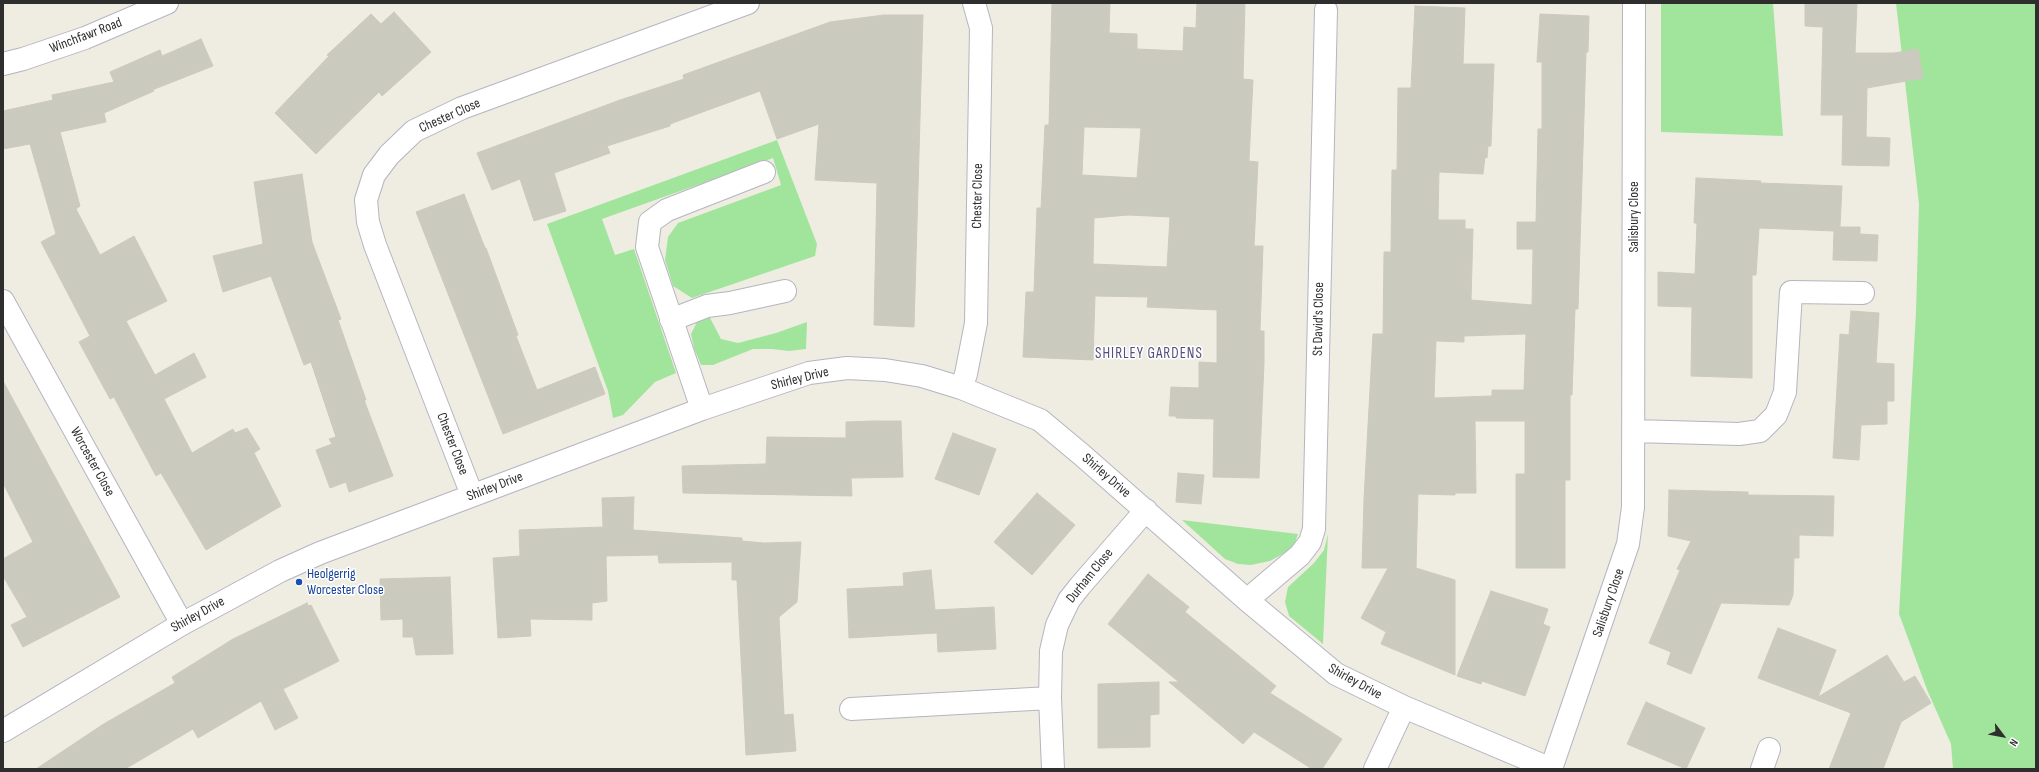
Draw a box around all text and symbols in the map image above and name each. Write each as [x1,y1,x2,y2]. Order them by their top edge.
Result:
street label: Winchfawr Road [48,15,124,57]
street label: Chester Close [417,95,483,137]
street label: Chester Close [969,163,987,229]
street label: Salisbury Close [1626,181,1642,253]
street label: St David's Close [1310,282,1328,356]
district label: SHIRLEY GARDENS [1095,345,1203,363]
street label: Shirley Drive [769,364,831,394]
street label: Chester Close [432,410,472,478]
street label: Worcester Close [66,424,118,500]
street label: Shirley Drive [1078,450,1134,502]
street label: Shirley Drive [465,469,525,505]
street label: Durham Close [1063,545,1117,607]
place label: Heolgerrig Worcester Close [307,566,384,598]
street label: Salisbury Close [1589,567,1629,639]
marker: Heolgerrig Worcester Close [294,577,304,587]
street label: Shirley Drive [168,593,228,637]
street label: Shirley Drive [1325,660,1385,704]
north arrow [1983,716,2023,756]
text: N [2007,737,2021,749]

